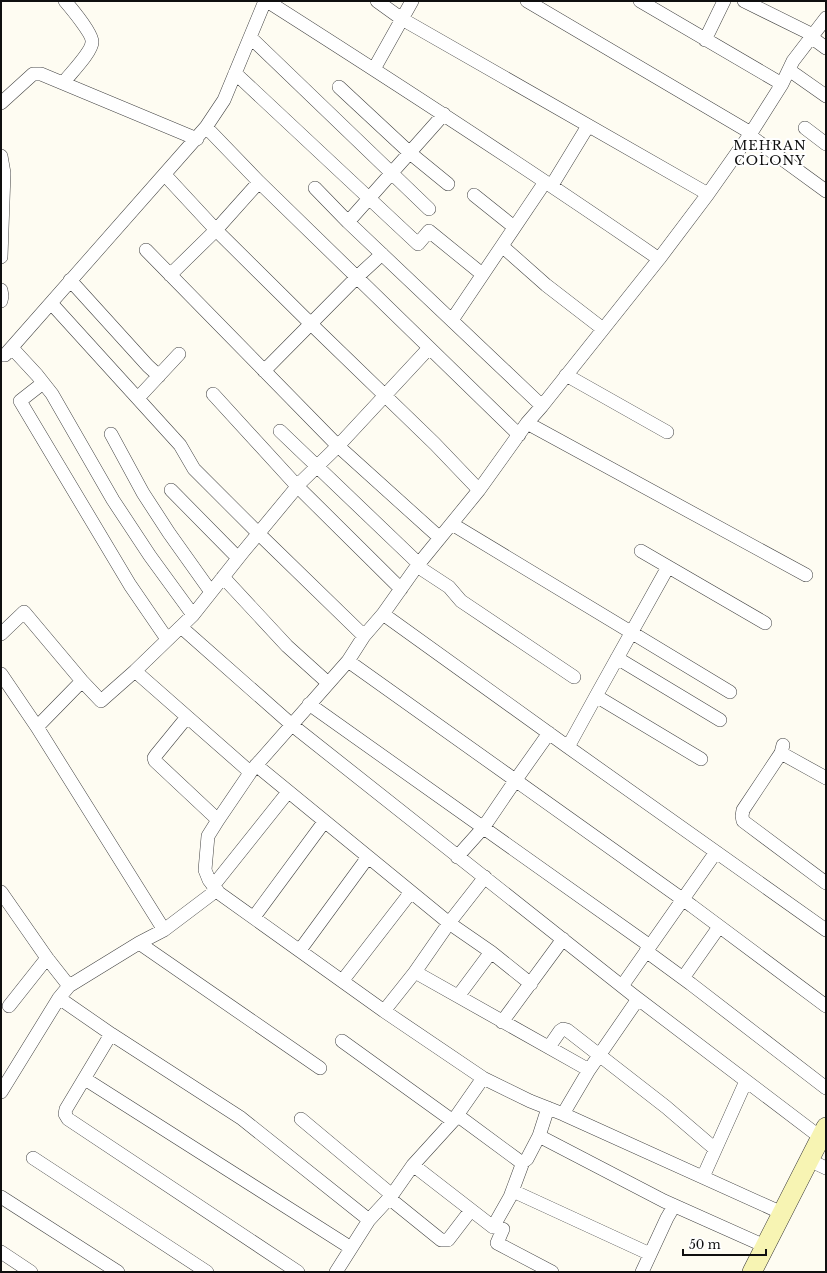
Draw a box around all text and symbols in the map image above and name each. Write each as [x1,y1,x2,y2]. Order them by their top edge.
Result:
district label: MEHRAN COLONY [733,137,807,169]
scale bar [683,1231,766,1257]
text: 50 m [689,1237,721,1252]

